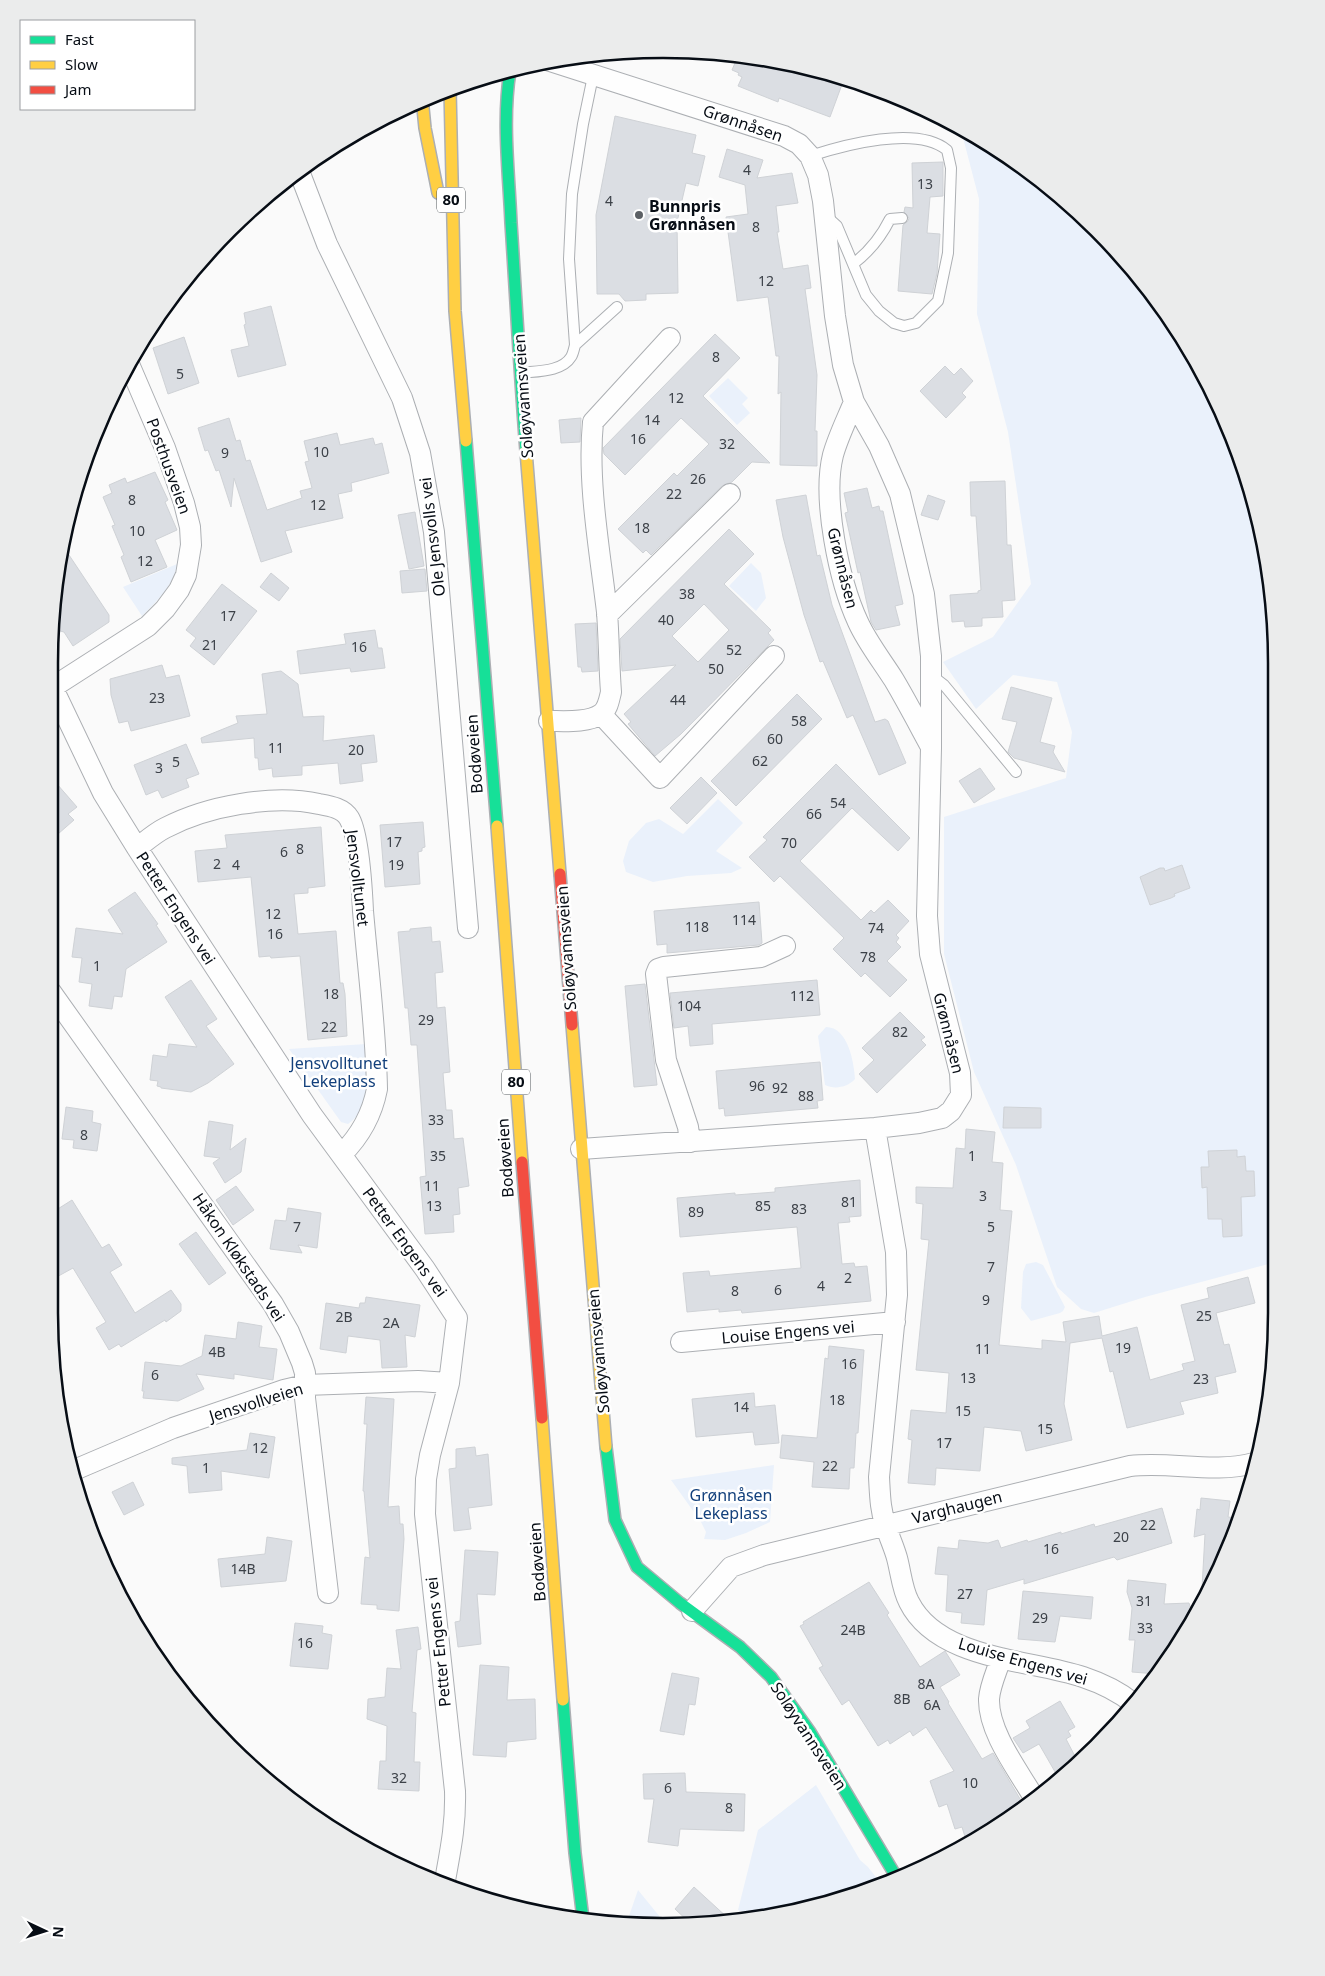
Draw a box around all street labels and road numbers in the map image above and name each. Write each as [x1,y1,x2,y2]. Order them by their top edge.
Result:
street label: Grønnåsen [700,99,786,147]
road number: 80 [437,188,465,212]
street label: Soløyvannsveien [508,333,538,459]
street label: Posthusveien [141,415,197,517]
street label: Ole Jensvolls vei [414,476,450,598]
street label: Grønnåsen [822,525,864,611]
street label: Bodøveien [460,714,488,794]
street label: Jensvolltunet [341,826,375,928]
street label: Petter Engens vei [131,847,221,969]
street label: Soløyvannsveien [551,885,581,1011]
street label: Grønnåsen [928,990,970,1076]
road number: 80 [502,1070,530,1094]
street label: Bodøveien [491,1118,519,1198]
street label: Petter Engens vei [358,1183,452,1301]
street label: Håkon Kløkstads vei [188,1188,290,1326]
street label: Soløyvannsveien [582,1288,614,1414]
street label: Louise Engens vei [721,1315,855,1349]
street label: Jensvollveien [204,1377,306,1427]
street label: Varghaugen [910,1485,1004,1529]
street label: Bodøveien [523,1522,551,1602]
street label: Petter Engens vei [420,1576,456,1708]
street label: Louise Engens vei [956,1632,1090,1690]
street label: Soløyvannsveien [766,1678,852,1794]

